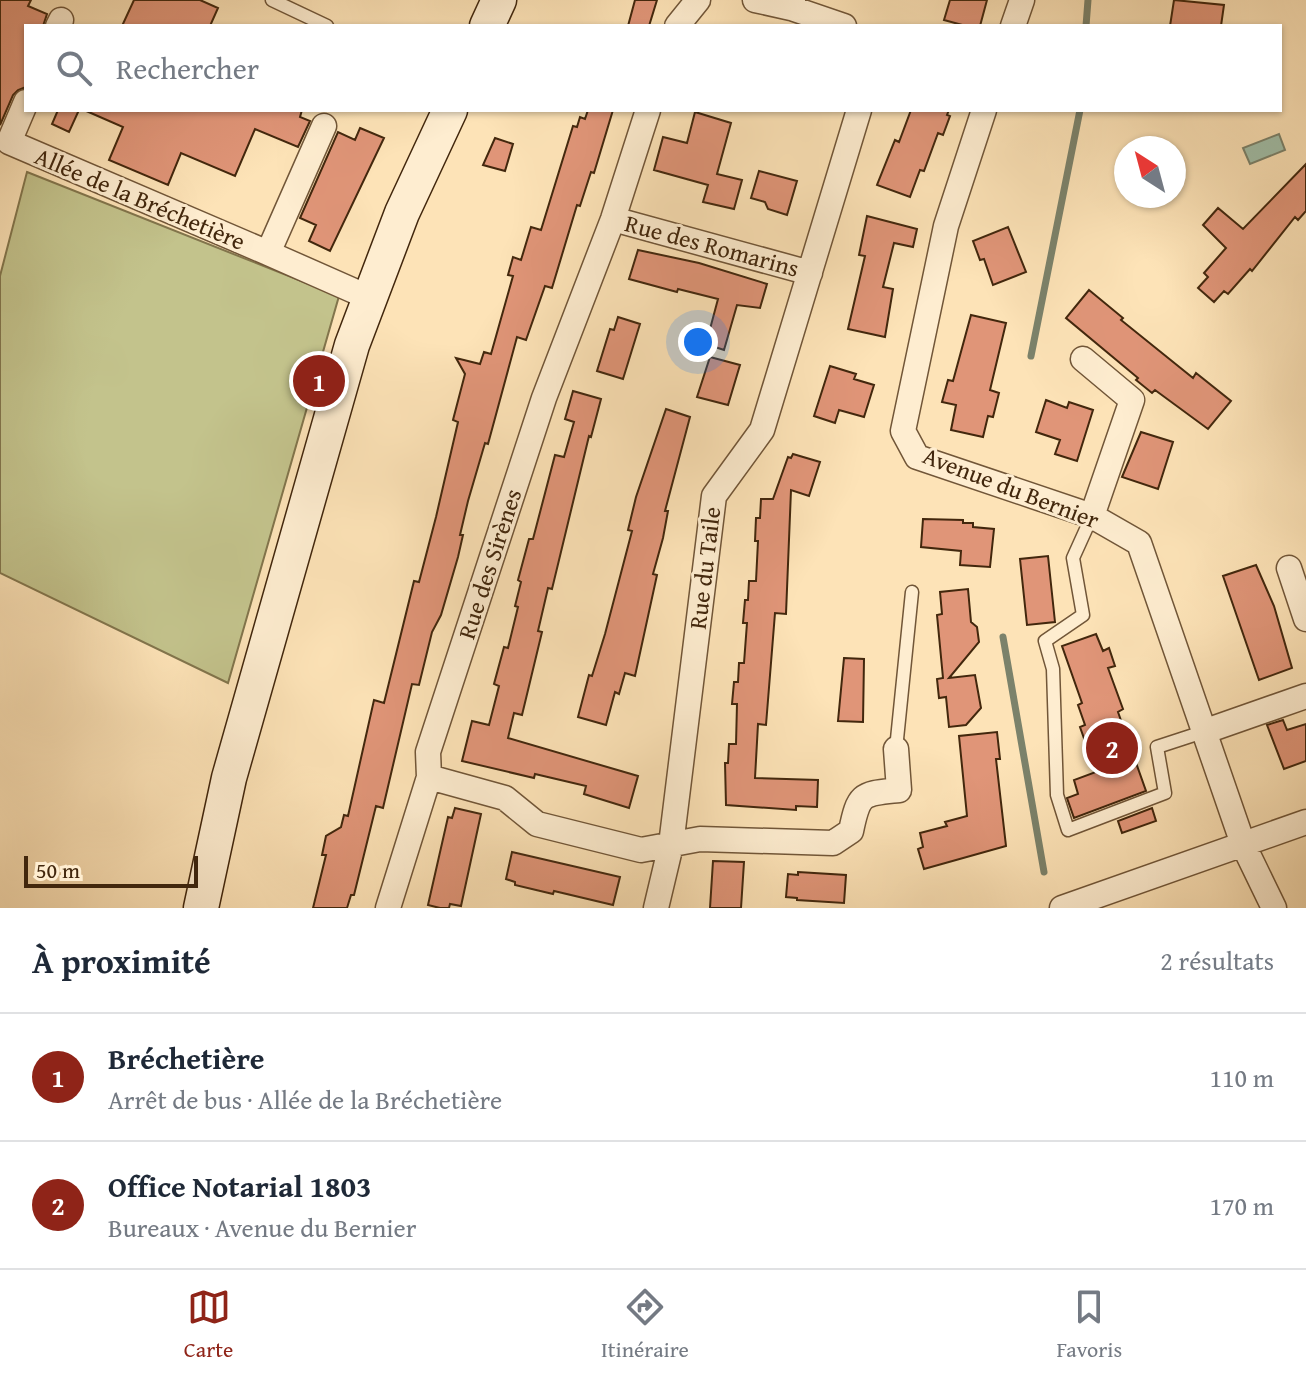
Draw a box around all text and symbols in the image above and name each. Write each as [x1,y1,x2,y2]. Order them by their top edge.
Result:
search box [24,24,1282,112]
icon: search [52,46,96,90]
text: Rechercher [116,46,259,90]
north arrow [1114,136,1186,208]
street label: Allée de la Bréchetière [30,138,251,259]
street label: Rue des Romarins [621,205,803,286]
your location [678,322,718,362]
pin: 1 [293,351,345,411]
street label: Avenue du Bernier [918,438,1104,537]
street label: Rue des Sirènes [449,484,530,643]
street label: Rue du Taile [680,505,729,631]
pin: 2 [1086,718,1138,778]
scale bar [24,852,198,888]
text: 50 m [36,854,80,886]
text: À proximité [32,936,211,985]
text: 2 résultats [1160,941,1274,980]
text: Bréchetière [108,1036,264,1080]
text: 1 [51,1058,65,1097]
text: 110 m [1209,1058,1274,1097]
text: Arrêt de bus · Allée de la Bréchetière [108,1080,502,1119]
text: Office Notarial 1803 [108,1164,372,1208]
text: 2 [51,1186,65,1225]
text: 170 m [1209,1186,1274,1225]
text: Bureaux · Avenue du Bernier [108,1208,416,1247]
tab: Carte [184,1285,233,1365]
tab: Itinéraire [601,1285,689,1365]
tab: Favoris [1056,1285,1122,1365]

